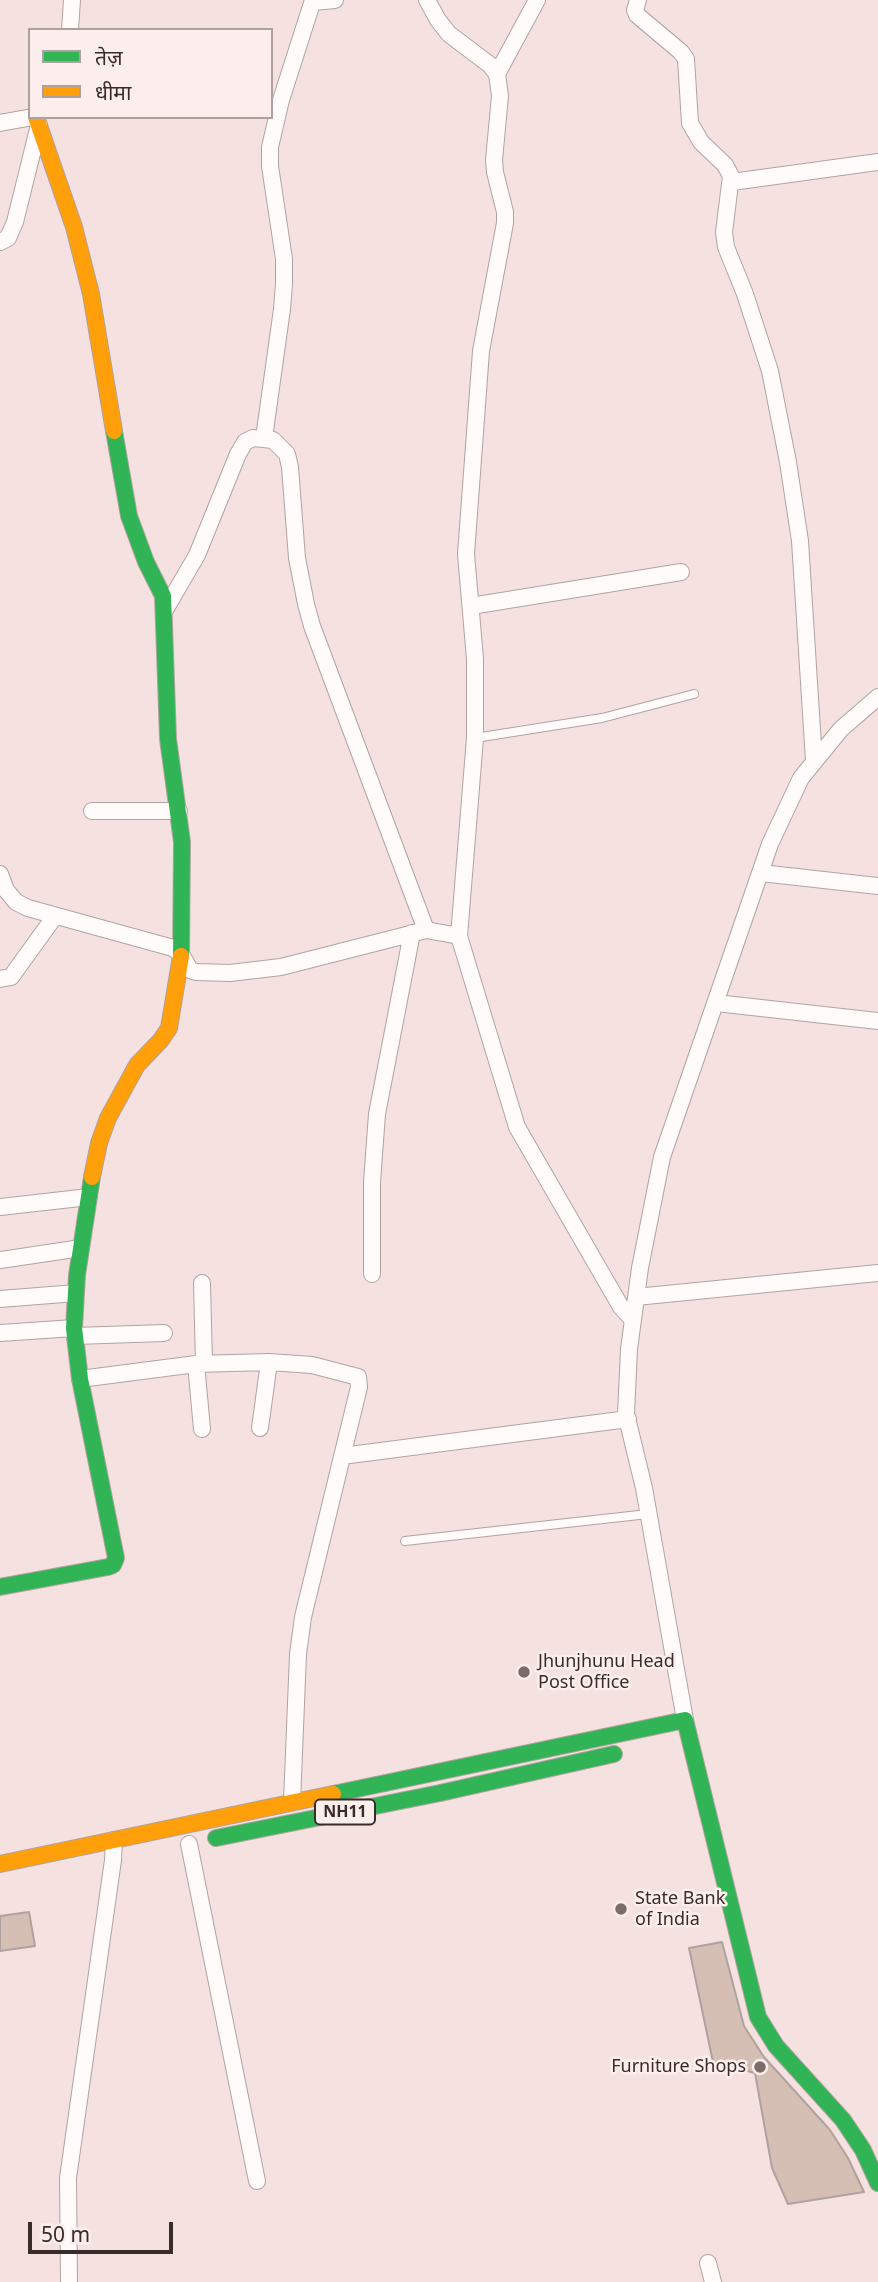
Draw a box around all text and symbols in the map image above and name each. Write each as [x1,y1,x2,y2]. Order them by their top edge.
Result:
legend [28,28,273,119]
text: तेज़ [95,43,123,71]
text: धीमा [95,78,131,106]
place label: Jhunjhunu Head Post Office [538,1651,675,1694]
marker: Jhunjhunu Head Post Office [516,1664,532,1680]
road number: NH11 [315,1800,375,1824]
place label: State Bank of India [635,1888,725,1930]
marker: State Bank of India [613,1901,629,1917]
place label: Furniture Shops [611,2056,746,2078]
marker: Furniture Shops [752,2059,768,2075]
scale bar [32,2208,177,2252]
text: 50 m [41,2220,90,2248]

